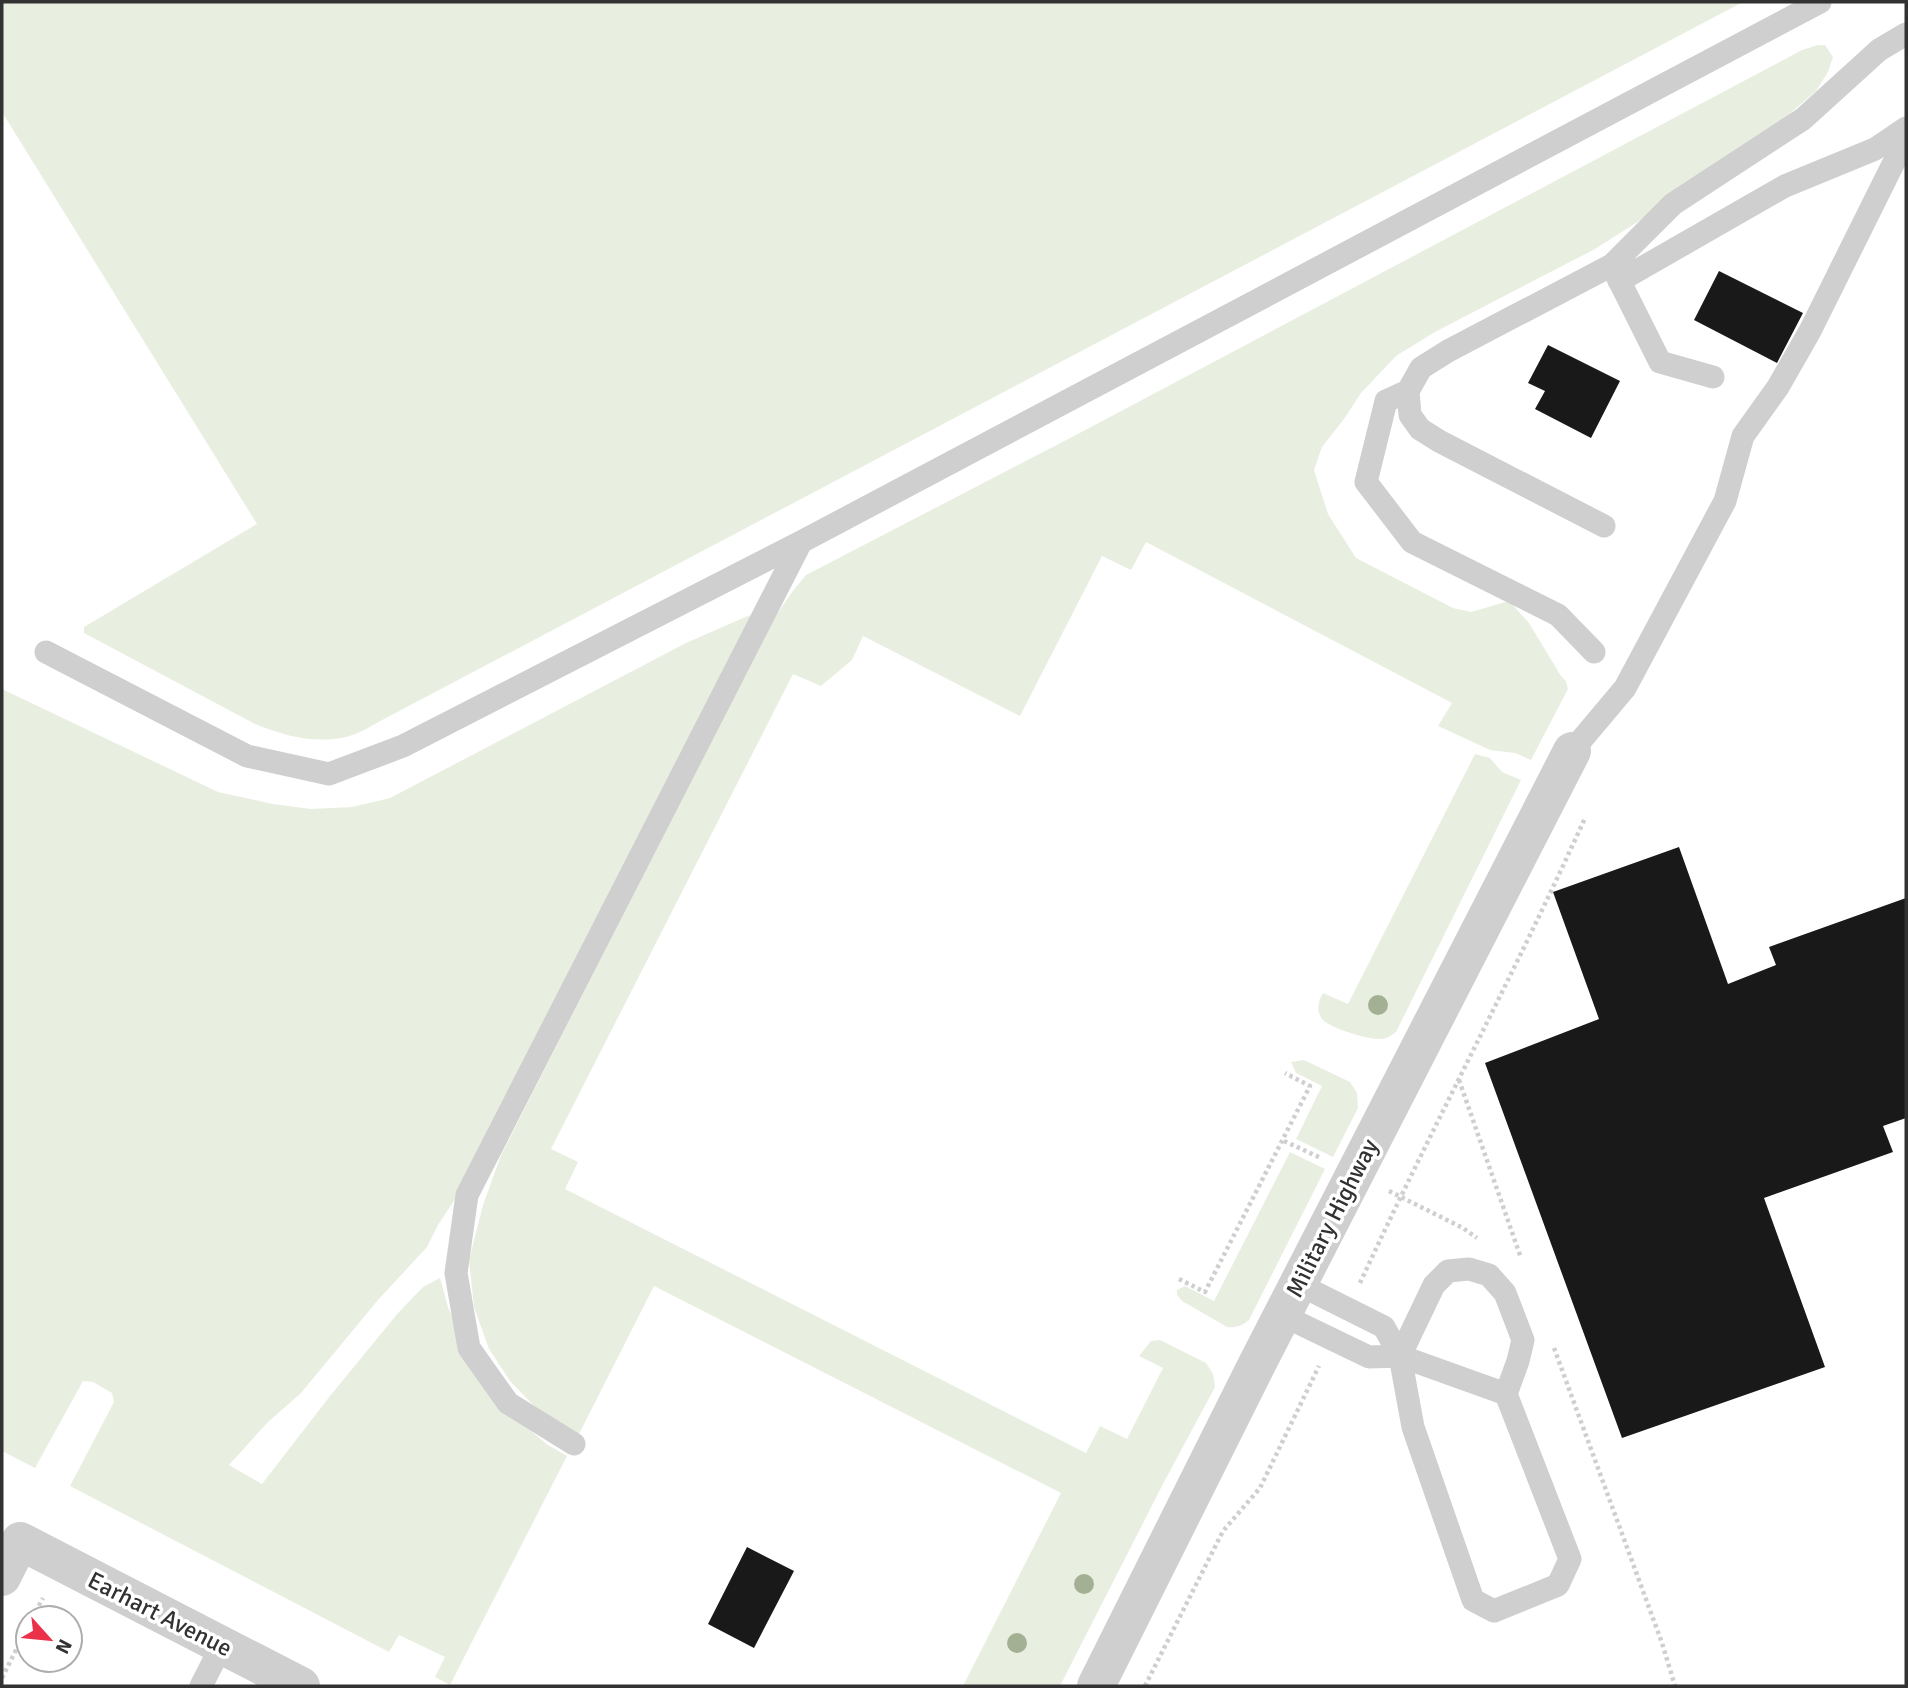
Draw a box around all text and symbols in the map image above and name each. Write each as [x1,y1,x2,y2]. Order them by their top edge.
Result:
street label: Military Highway [1279,1134,1385,1302]
street label: Earhart Avenue [83,1565,237,1663]
north arrow [14,1604,84,1674]
text: N [50,1635,77,1658]

